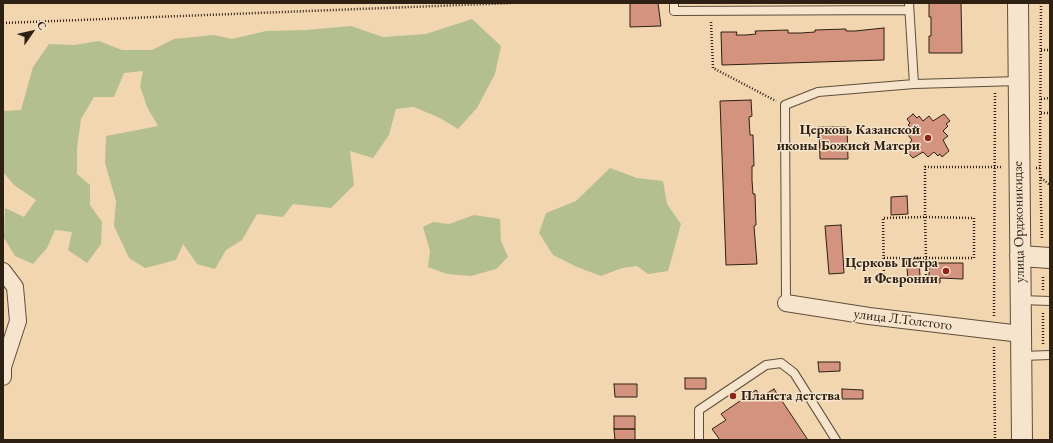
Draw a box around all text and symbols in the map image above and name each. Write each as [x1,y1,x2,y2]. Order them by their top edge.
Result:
north arrow [12,12,52,52]
text: С [34,18,50,32]
place label: Церковь Казанской иконы Божией Матери [777,122,920,154]
marker: Церковь Казанской иконы Божией Матери [923,133,933,143]
street label: улица Орджоникидзе [1010,161,1028,283]
place label: Церковь Петра и Февронии [845,255,938,288]
marker: Церковь Петра и Февронии [941,266,951,276]
street label: улица Л.Толстого [853,306,953,334]
place label: Планета детства [741,388,840,404]
marker: Планета детства [728,391,738,401]

